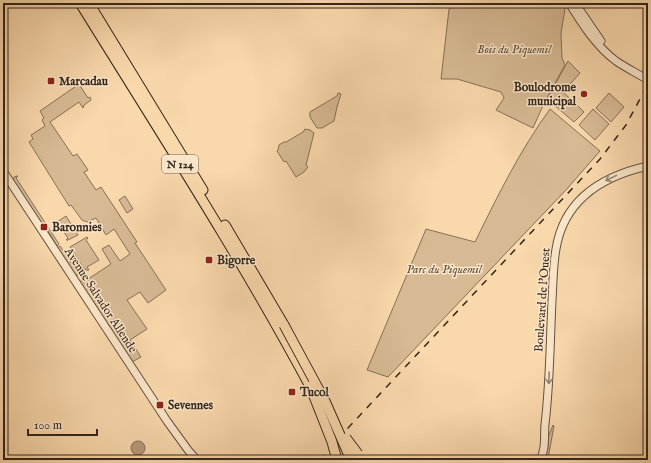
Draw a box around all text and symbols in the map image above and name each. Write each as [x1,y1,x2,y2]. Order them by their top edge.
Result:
park label: Bois du Piquemil [477,42,552,57]
place label: Marcadau [59,74,109,89]
marker: Marcadau [46,76,56,86]
place label: Boulodrome municipal [514,80,577,110]
marker: Boulodrome municipal [579,89,589,99]
road number: N 124 [162,155,198,173]
one-way arrow [605,174,617,182]
place label: Baronnies [52,220,102,235]
marker: Baronnies [39,222,49,232]
street label: Avenue Salvador Allende [60,244,141,356]
street label: Boulevard de l'Ouest [531,247,554,353]
place label: Bigorre [217,253,256,269]
marker: Bigorre [204,255,214,265]
park label: Parc du Piquemil [407,262,483,277]
one-way arrow [545,371,552,384]
place label: Tucol [299,385,329,400]
marker: Tucol [287,387,297,397]
place label: Sevennes [168,398,214,413]
marker: Sevennes [155,400,165,410]
scale bar [28,411,97,437]
text: 100 m [34,418,62,433]

